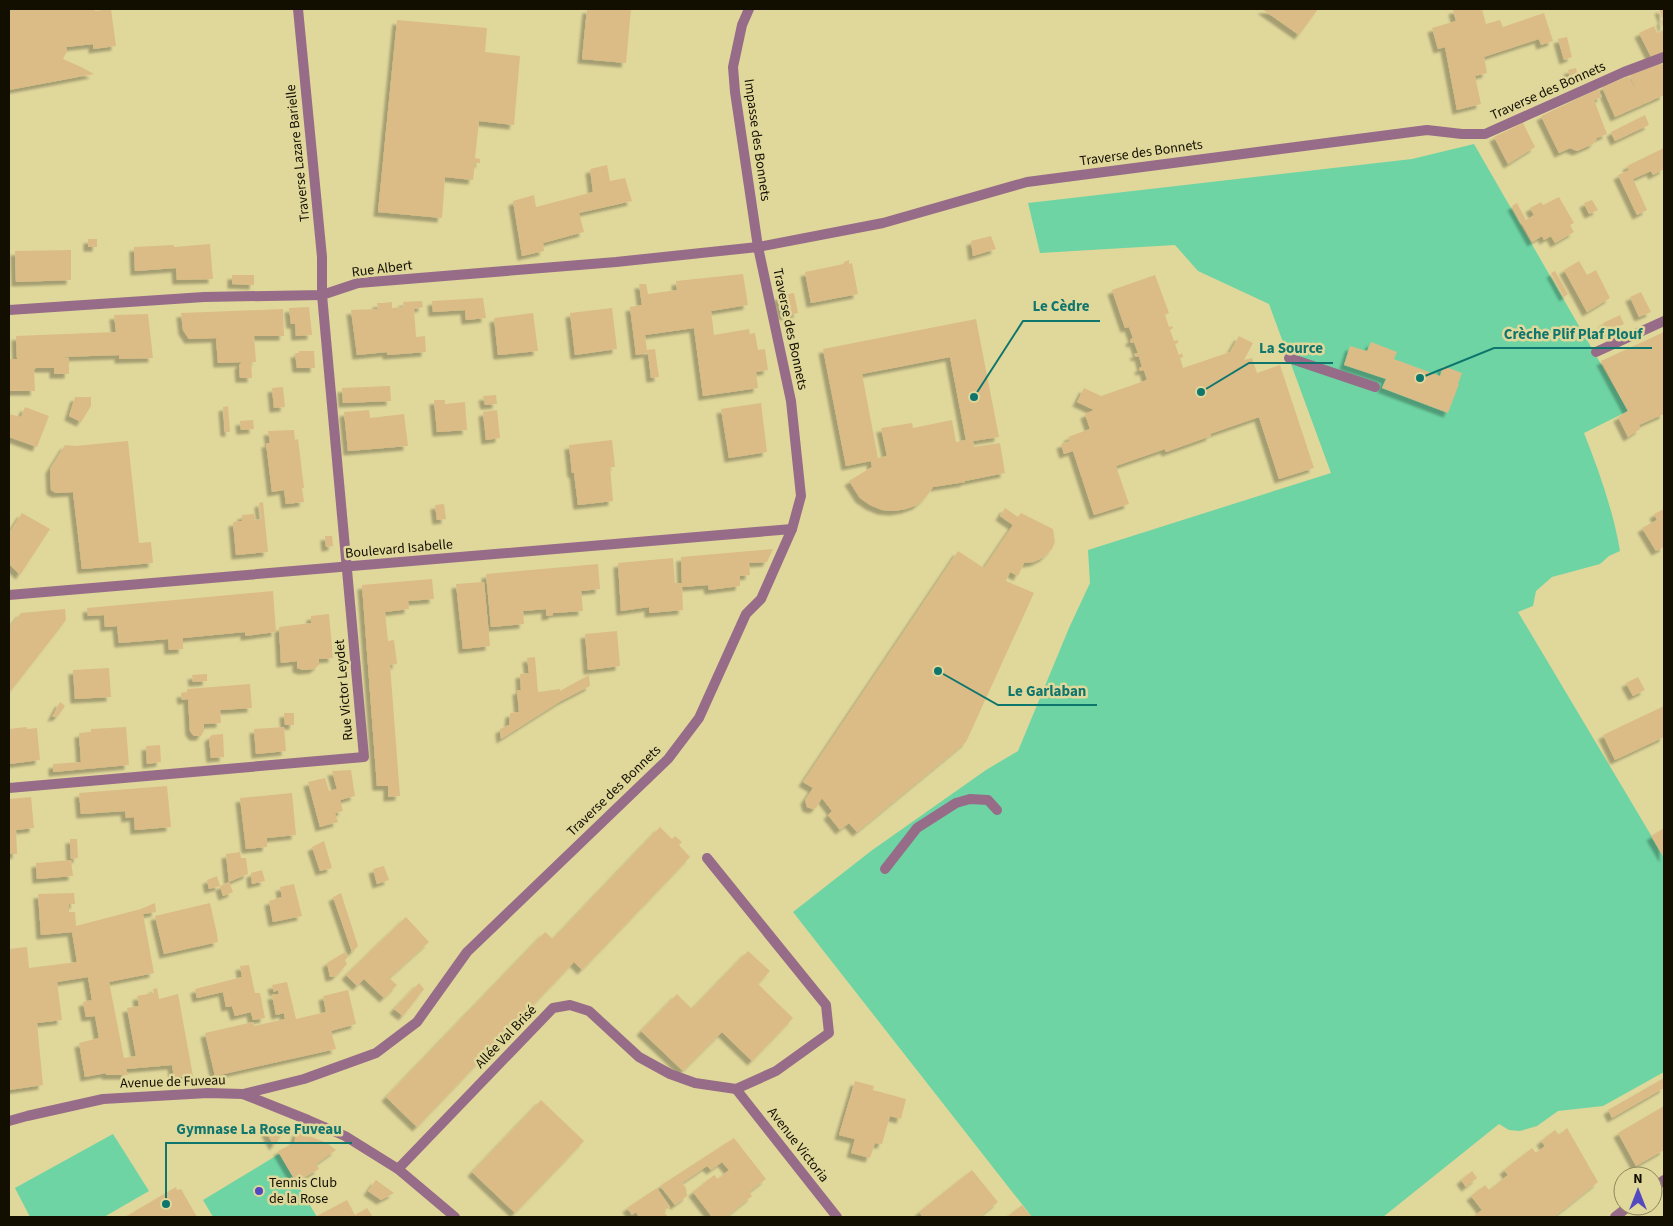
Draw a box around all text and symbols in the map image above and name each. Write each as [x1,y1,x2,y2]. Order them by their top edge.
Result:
street label: Traverse des Bonnets [1487,57,1609,125]
street label: Impasse des Bonnets [739,78,775,203]
street label: Traverse Lazare Barielle [281,83,315,223]
street label: Traverse des Bonnets [1078,134,1204,172]
street label: Rue Albert [351,255,414,283]
street label: Traverse des Bonnets [767,266,813,392]
callout: Le Cèdre [1023,291,1100,321]
text: Le Cèdre [1032,296,1090,317]
callout: Crèche Plif Plaf Plouf [1494,318,1652,348]
text: Crèche Plif Plaf Plouf [1504,324,1643,345]
callout: La Source [1249,333,1333,363]
text: La Source [1259,338,1323,359]
street label: Boulevard Isabelle [344,534,454,564]
street label: Rue Victor Leydet [330,638,358,741]
callout: Le Garlaban [998,675,1097,705]
text: Le Garlaban [1008,681,1086,702]
street label: Traverse des Bonnets [562,741,666,841]
street label: Allée Val Brisé [471,1001,541,1073]
street label: Avenue de Fuveau [120,1070,226,1094]
street label: Avenue Victoria [762,1103,834,1187]
callout: Gymnase La Rose Fuveau [166,1113,352,1143]
text: Gymnase La Rose Fuveau [176,1119,342,1140]
north arrow [1613,1166,1663,1216]
text: N [1633,1169,1643,1189]
place label: Tennis Club de la Rose [269,1173,337,1209]
marker: Tennis Club de la Rose [253,1185,265,1197]

